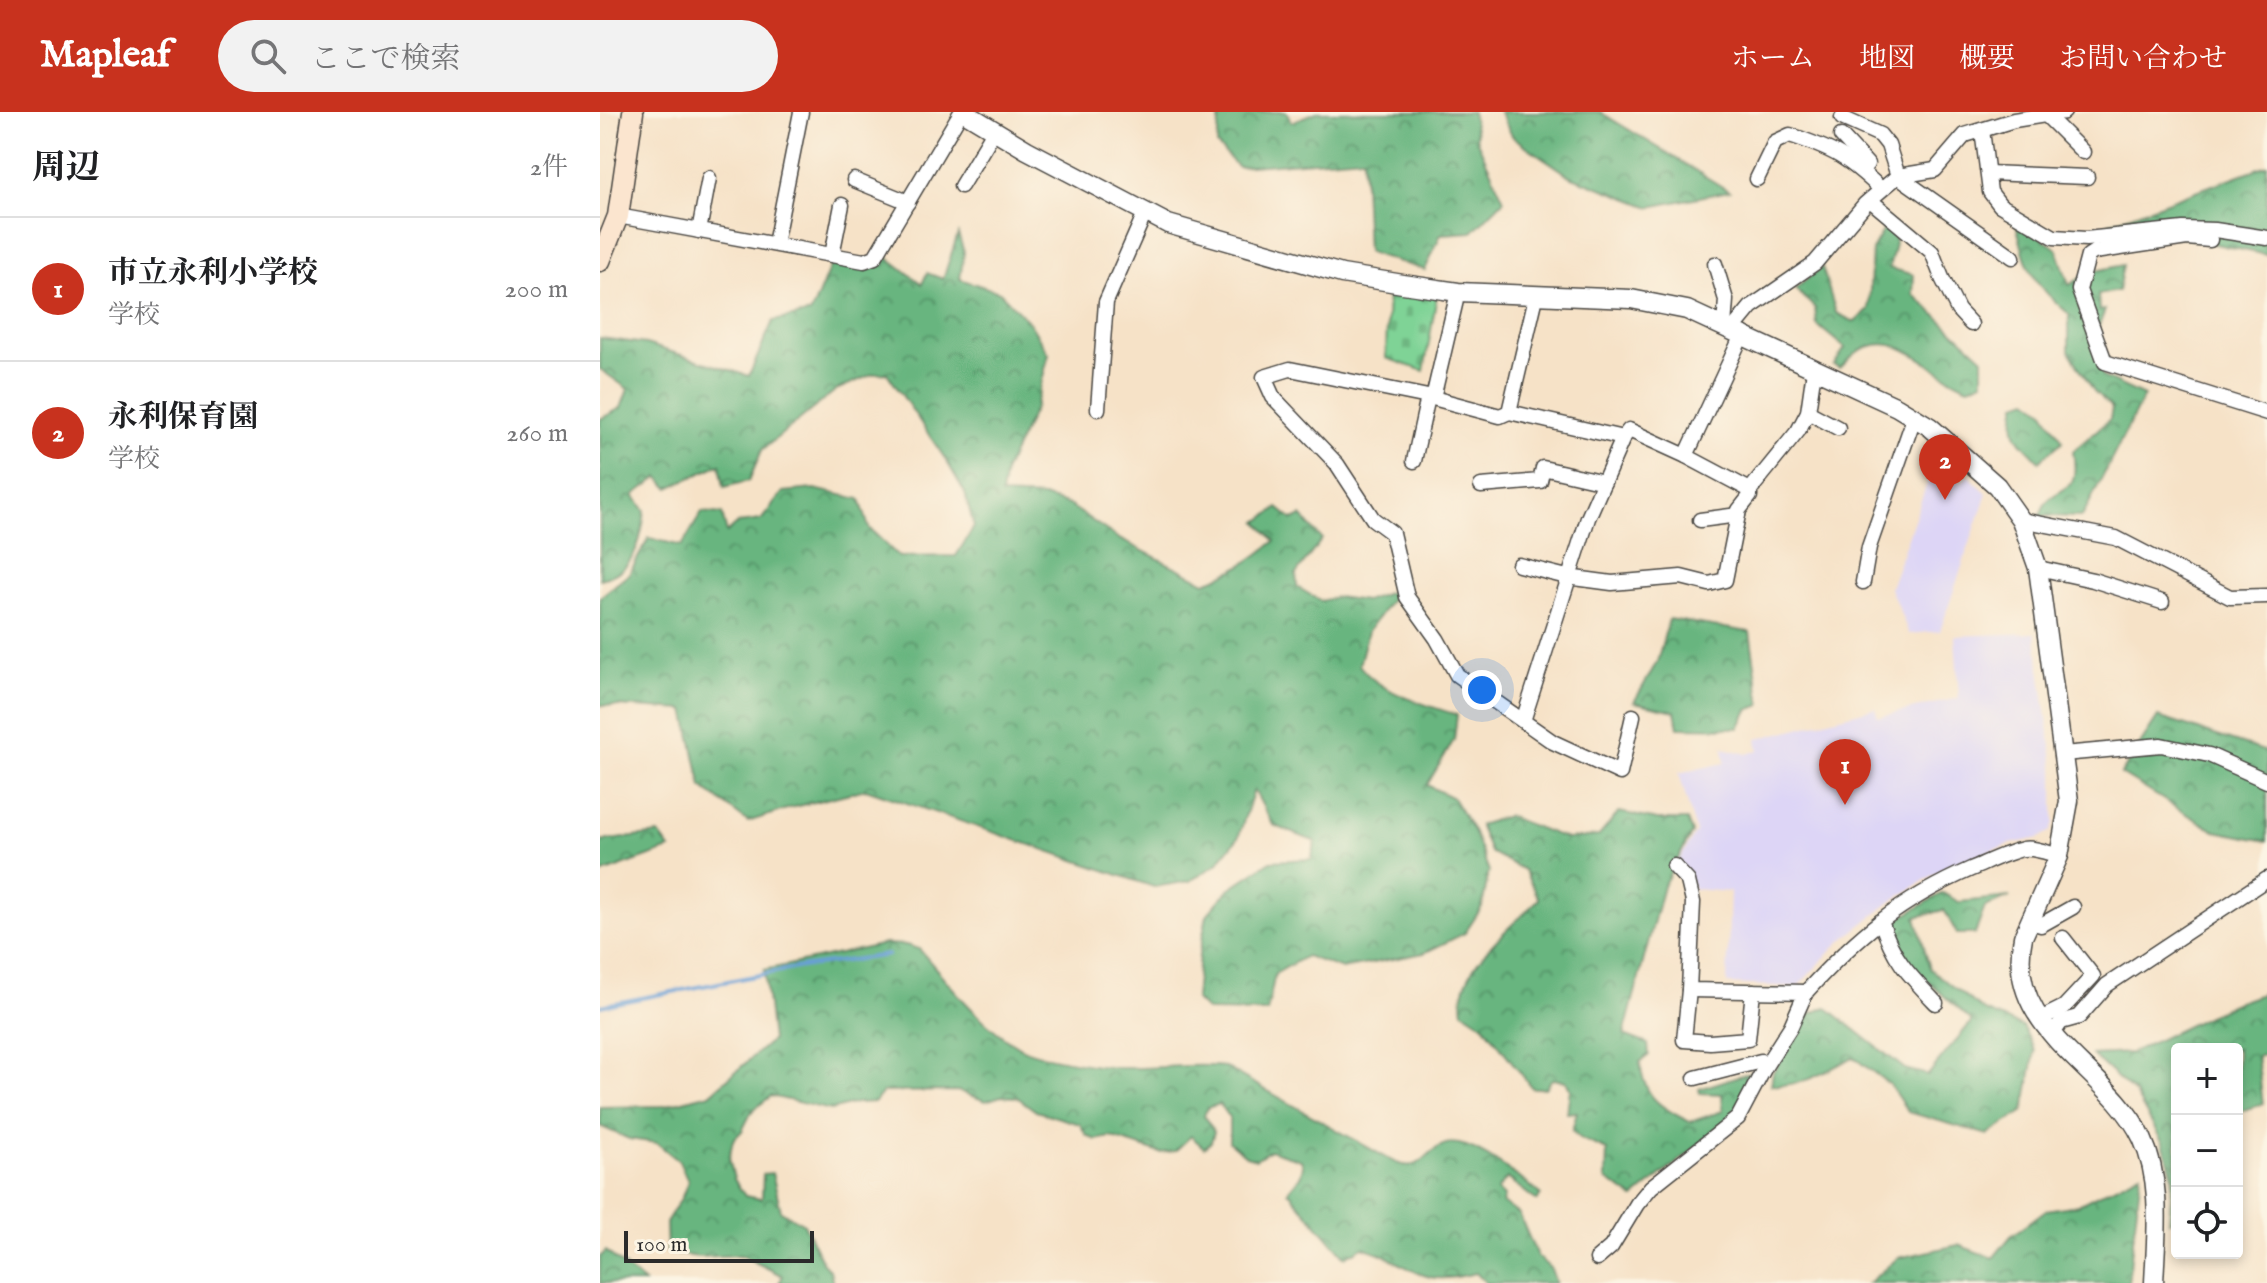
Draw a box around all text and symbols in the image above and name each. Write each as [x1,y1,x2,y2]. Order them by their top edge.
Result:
search box [218,20,778,92]
text: Mapleaf [40,32,170,80]
icon: search [246,34,290,78]
text: ここで検索 [310,41,460,79]
text: ホーム [1731,42,1815,77]
text: 地図 [1859,42,1915,77]
text: 概要 [1959,42,2015,77]
text: お問い合わせ [2059,42,2227,77]
text: 周辺 [32,147,100,190]
text: 2件 [530,151,568,184]
text: 市立永利小学校 [108,255,318,293]
text: 1 [53,273,63,306]
text: 200 m [504,273,568,306]
text: 学校 [108,299,160,332]
text: 永利保育園 [108,399,258,437]
text: 2 [52,417,64,450]
text: 260 m [506,417,568,450]
pin: 2 [1919,434,1971,500]
text: 学校 [108,443,160,476]
your location [1462,670,1502,710]
pin: 1 [1819,739,1871,805]
map controls [2171,1043,2243,1259]
button: + [2171,1043,2243,1115]
button: − [2171,1115,2243,1187]
button: locate [2171,1187,2243,1259]
scale bar [624,1227,814,1263]
text: 100 m [636,1231,688,1259]

